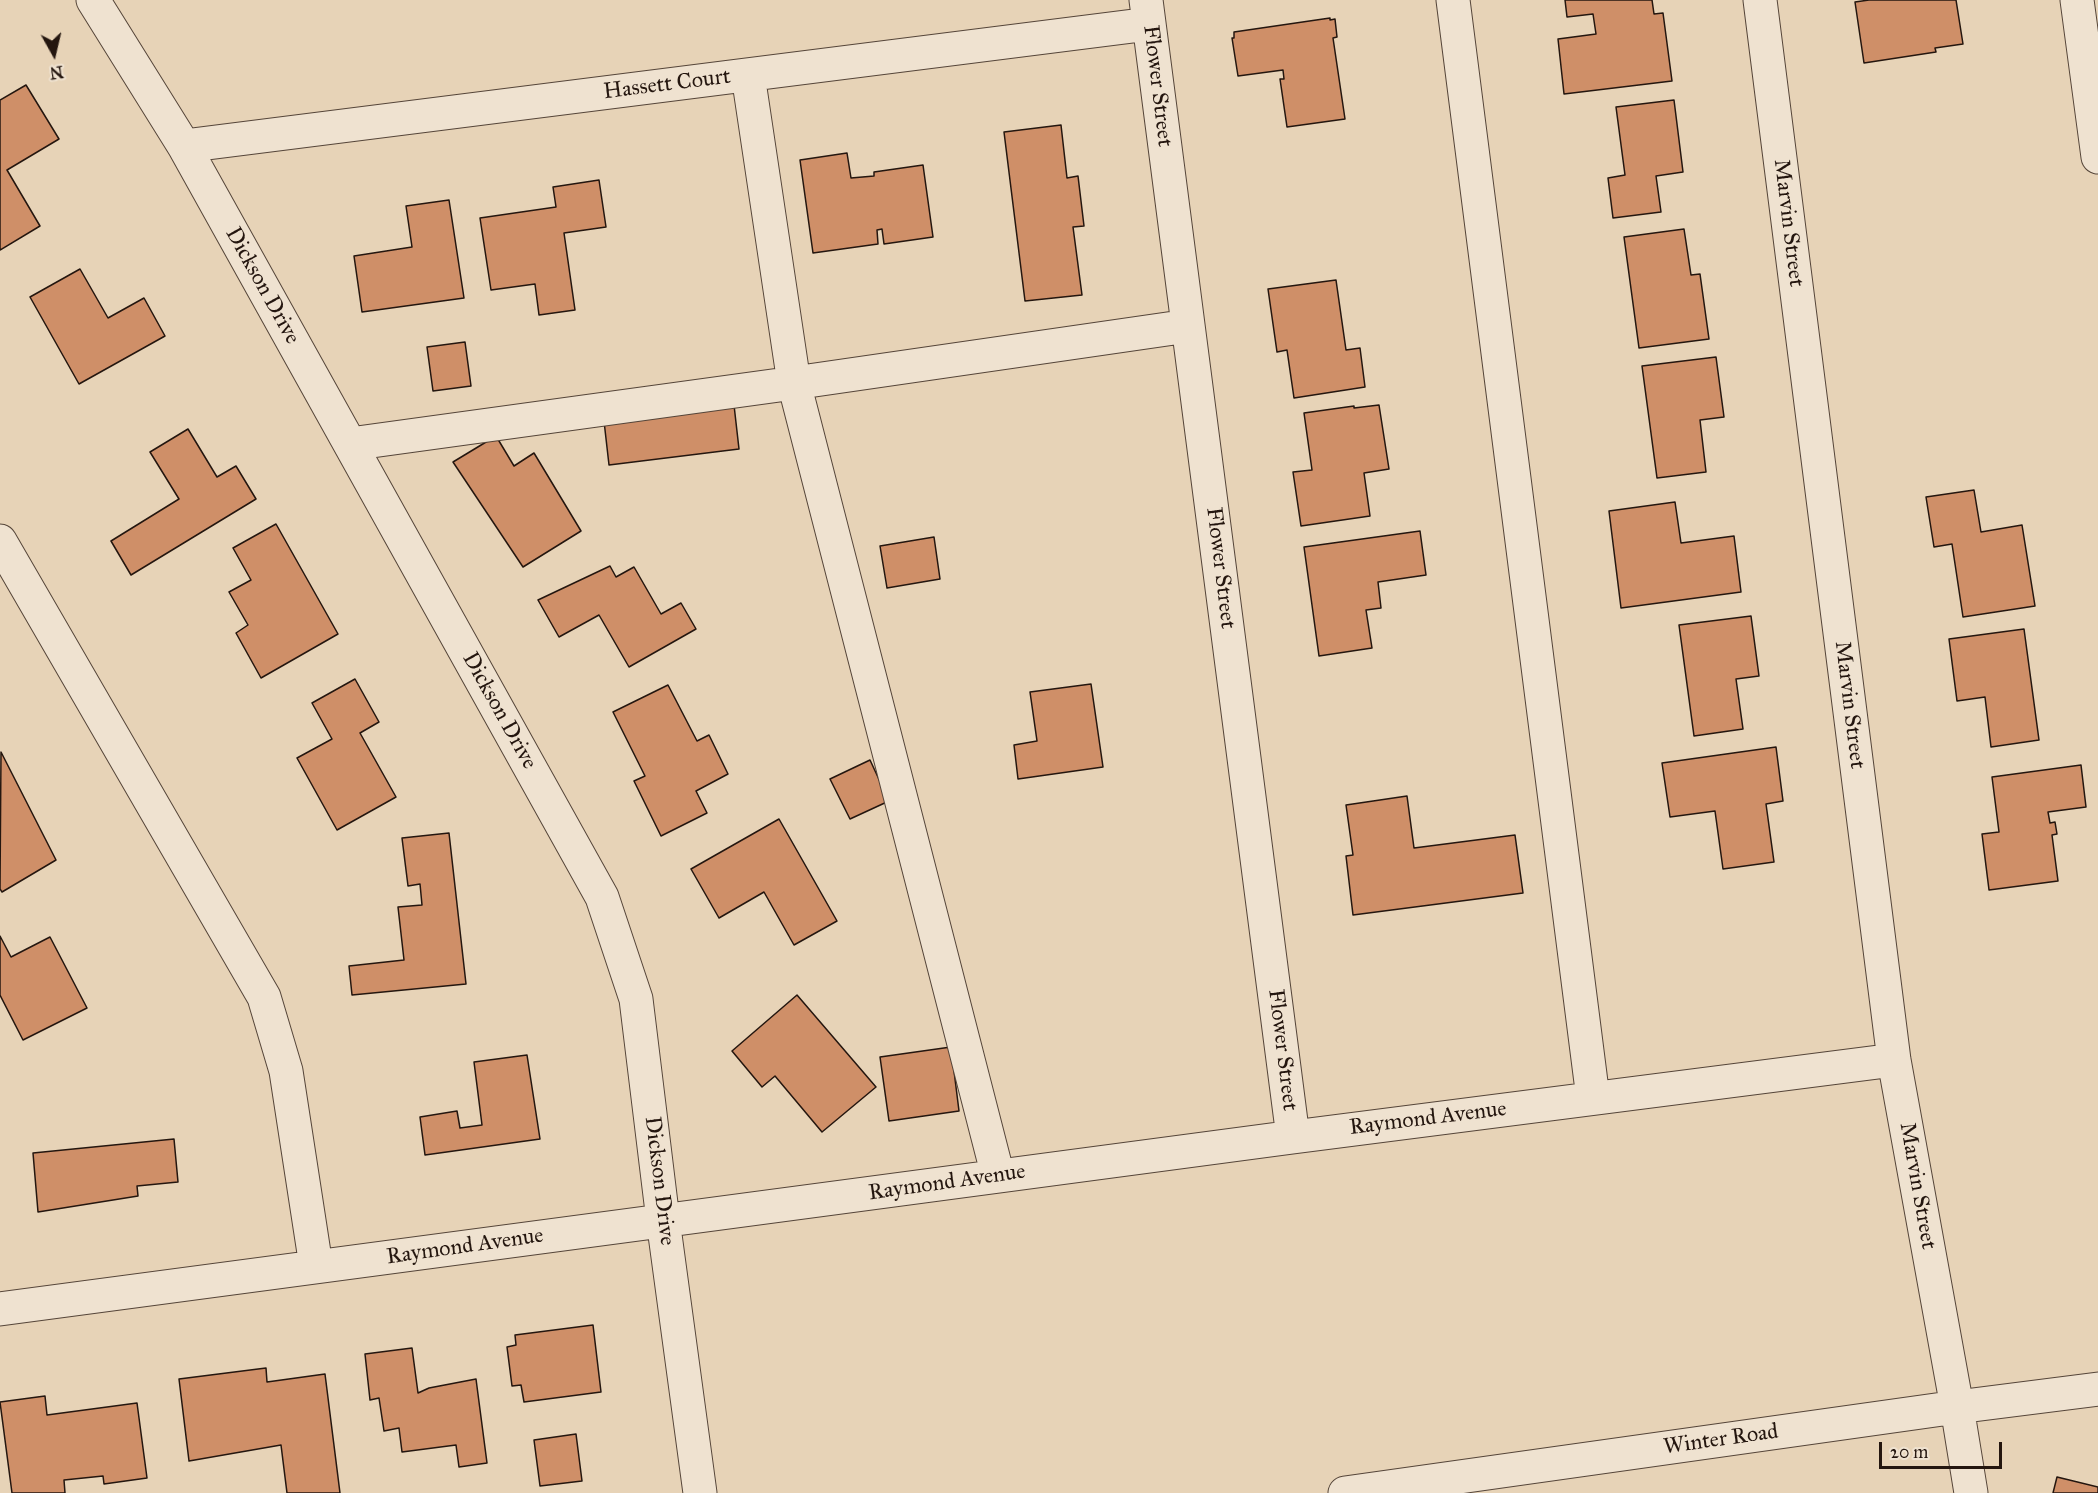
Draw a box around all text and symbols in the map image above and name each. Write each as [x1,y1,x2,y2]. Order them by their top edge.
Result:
north arrow [24,24,84,84]
street label: Flower Street [1136,24,1178,148]
text: N [49,62,65,83]
street label: Hassett Court [602,64,732,106]
street label: Marvin Street [1767,158,1809,288]
street label: Dickson Drive [219,223,305,349]
street label: Flower Street [1199,506,1241,630]
street label: Marvin Street [1828,640,1870,770]
street label: Dickson Drive [456,648,542,774]
street label: Flower Street [1261,988,1303,1112]
street label: Raymond Avenue [1348,1096,1508,1142]
street label: Dickson Drive [638,1115,680,1247]
street label: Marvin Street [1893,1120,1941,1252]
street label: Raymond Avenue [867,1159,1027,1207]
street label: Raymond Avenue [385,1223,545,1271]
street label: Winter Road [1662,1419,1780,1461]
scale bar [1882,1430,2005,1468]
text: 20 m [1890,1441,1928,1463]

